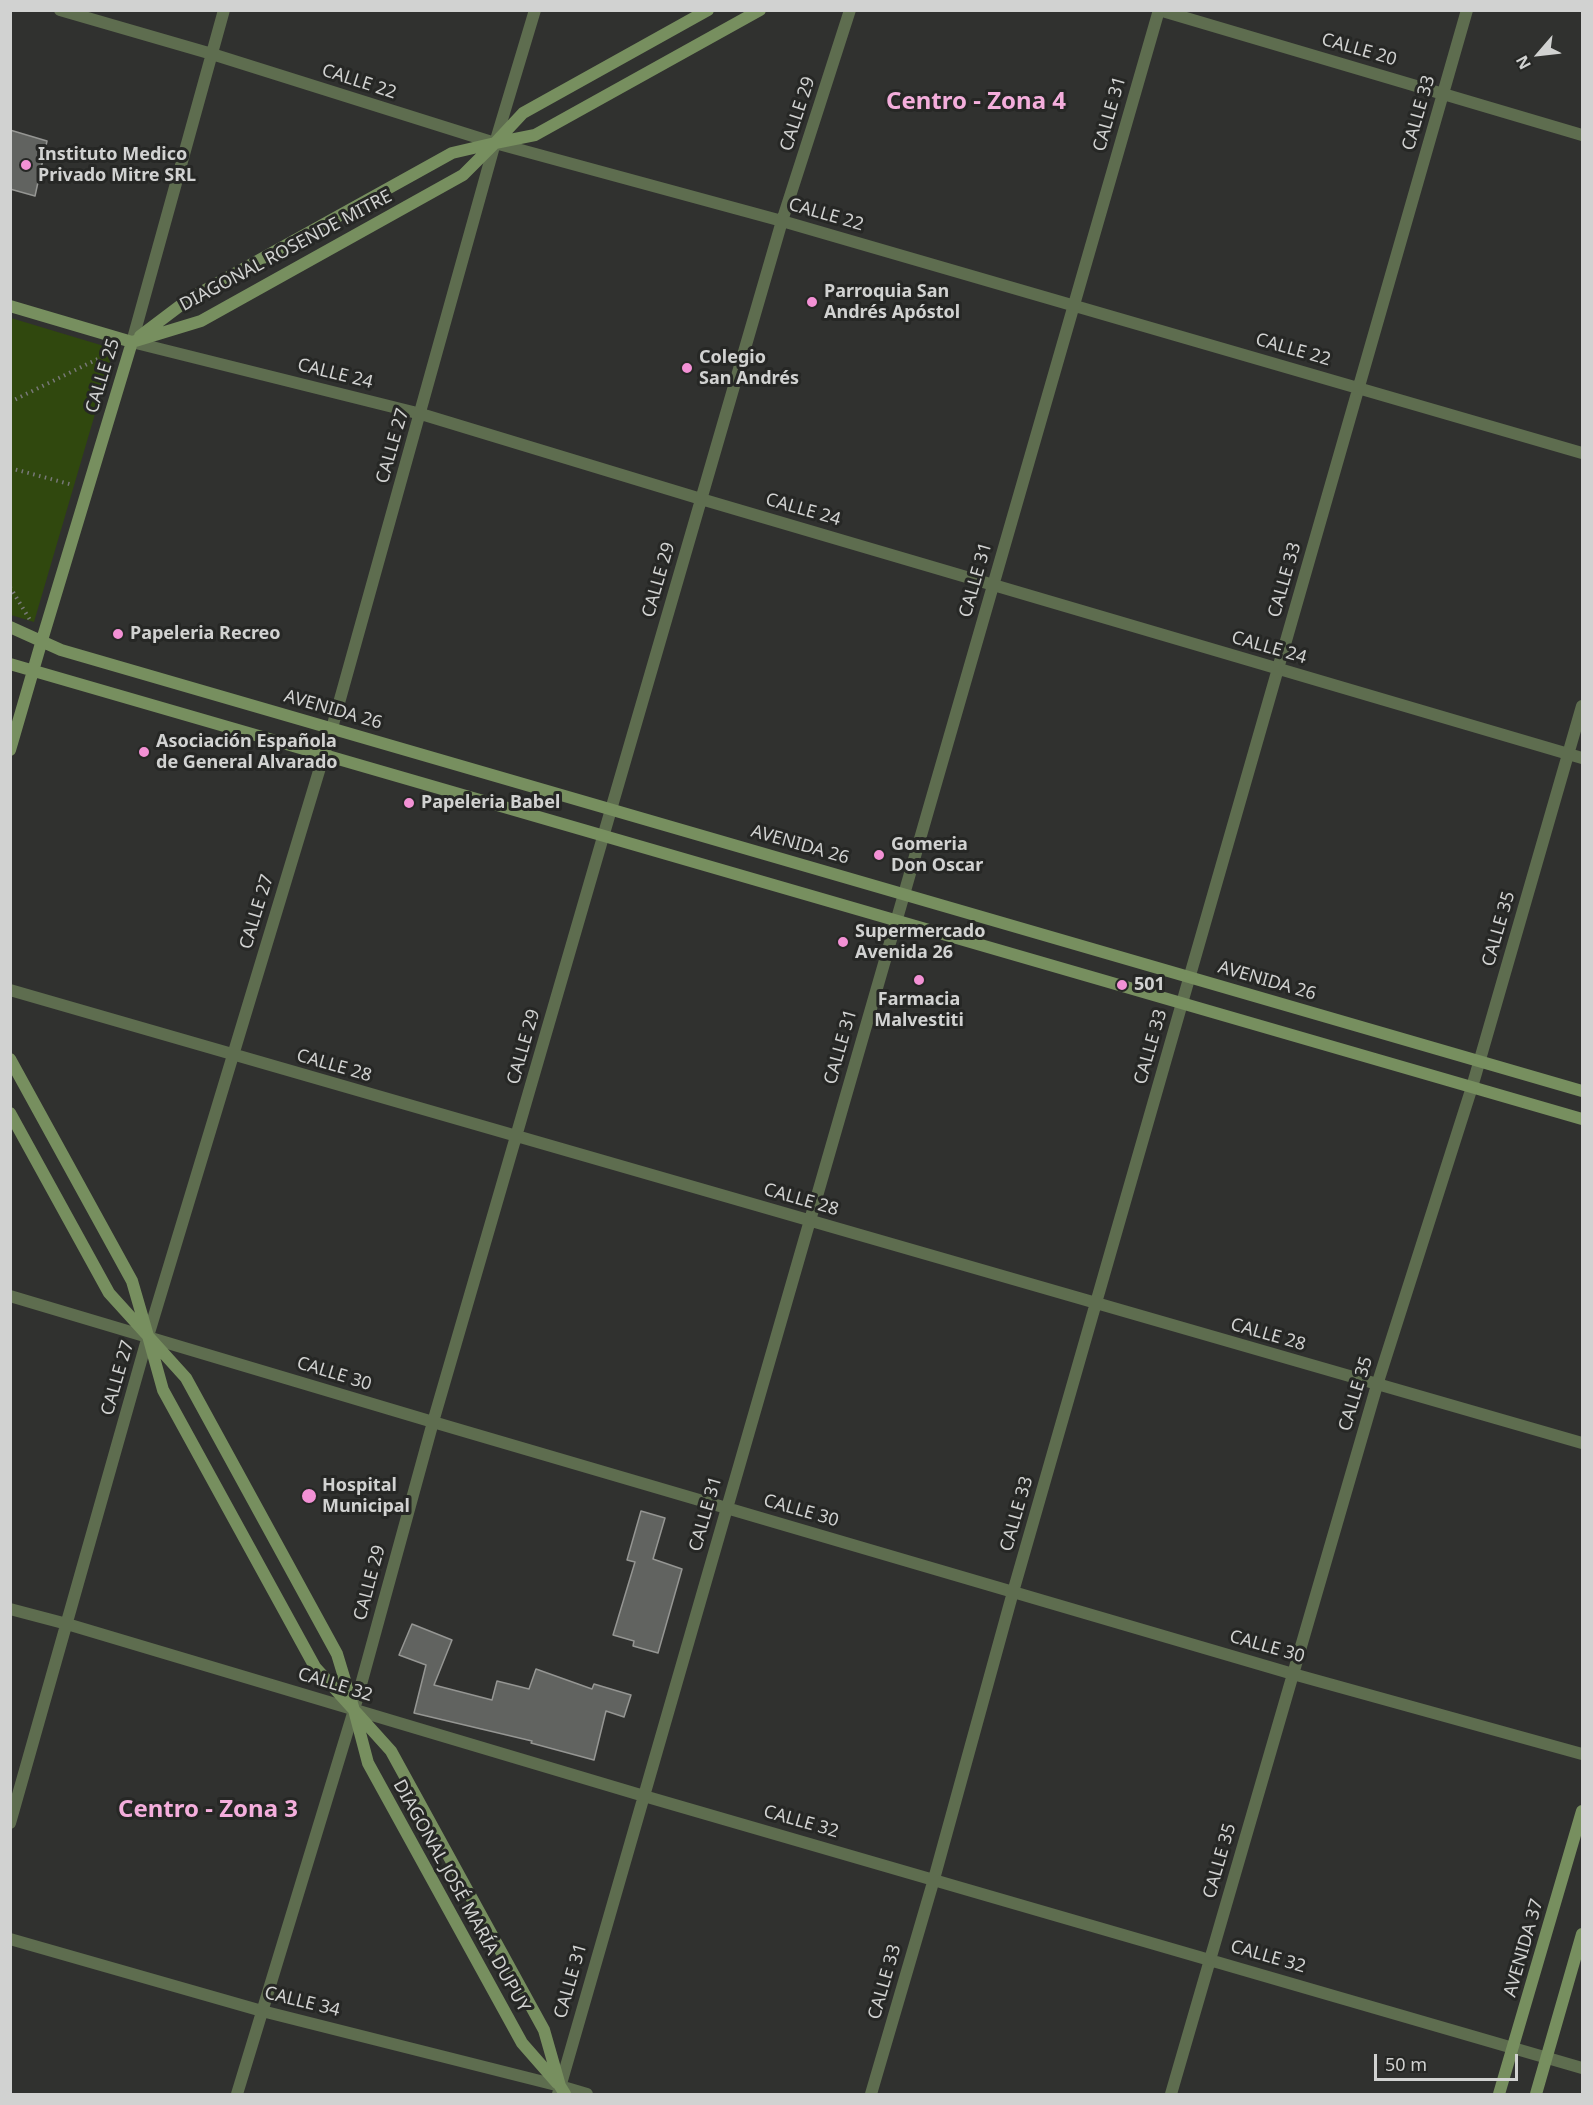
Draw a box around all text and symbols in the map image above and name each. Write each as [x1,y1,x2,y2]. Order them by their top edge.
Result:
north arrow [1509,24,1569,84]
street label: CALLE 20 [1319,29,1399,71]
text: N [1510,52,1536,73]
street label: CALLE 22 [319,60,399,104]
street label: CALLE 33 [1398,73,1440,153]
street label: CALLE 29 [776,74,820,154]
street label: CALLE 31 [1089,74,1131,154]
district label: Centro - Zona 4 [886,88,1066,116]
place label: Instituto Medico Privado Mitre SRL [38,144,196,186]
marker: Instituto Medico Privado Mitre SRL [19,158,33,172]
street label: DIAGONAL ROSENDE MITRE [176,186,396,316]
street label: CALLE 22 [786,194,866,236]
place label: Parroquia San Andrés Apóstol [824,281,960,324]
marker: Parroquia San Andrés Apóstol [805,295,819,309]
street label: CALLE 22 [1253,329,1333,371]
street label: CALLE 25 [81,336,125,416]
place label: Colegio San Andrés [699,347,799,389]
street label: CALLE 24 [295,354,375,394]
marker: Colegio San Andrés [680,361,694,375]
street label: CALLE 27 [372,406,414,486]
street label: CALLE 24 [763,489,843,531]
street label: CALLE 29 [638,540,680,620]
street label: CALLE 31 [955,540,997,620]
street label: CALLE 33 [1264,540,1306,620]
place label: Papeleria Recreo [130,623,281,645]
marker: Papeleria Recreo [111,627,125,641]
street label: CALLE 24 [1229,627,1309,669]
street label: AVENIDA 26 [282,686,384,734]
place label: Asociación Española de General Alvarado [156,731,338,774]
marker: Asociación Española de General Alvarado [137,745,151,759]
place label: Papeleria Babel [421,792,560,814]
marker: Papeleria Babel [402,796,416,810]
street label: AVENIDA 26 [749,821,851,869]
place label: Gomeria Don Oscar [891,834,983,876]
marker: Gomeria Don Oscar [872,848,886,862]
street label: CALLE 27 [235,872,279,952]
street label: CALLE 35 [1478,889,1520,969]
place label: Supermercado Avenida 26 [855,921,985,964]
marker: Supermercado Avenida 26 [836,935,850,949]
street label: AVENIDA 26 [1216,957,1318,1005]
marker: Farmacia Malvestiti [912,973,926,987]
place label: 501 [1134,974,1165,996]
marker: 501 [1115,978,1129,992]
place label: Farmacia Malvestiti [874,989,964,1032]
street label: CALLE 29 [503,1007,545,1087]
street label: CALLE 31 [820,1007,862,1087]
street label: CALLE 33 [1130,1007,1172,1087]
street label: CALLE 28 [294,1045,374,1087]
street label: CALLE 28 [761,1179,841,1221]
street label: CALLE 28 [1228,1314,1308,1356]
street label: CALLE 27 [97,1338,139,1418]
street label: CALLE 30 [294,1352,374,1396]
street label: CALLE 35 [1334,1354,1378,1434]
street label: CALLE 31 [685,1474,727,1554]
street label: CALLE 33 [996,1474,1038,1554]
place label: Hospital Municipal [322,1475,410,1518]
marker: Hospital Municipal [300,1487,318,1505]
street label: CALLE 30 [761,1490,841,1532]
street label: CALLE 29 [350,1543,390,1623]
street label: CALLE 30 [1227,1626,1307,1668]
street label: CALLE 32 [295,1663,375,1707]
street label: DIAGONAL JOSÉ MARÍA DUPUY [388,1776,534,2016]
district label: Centro - Zona 3 [118,1796,298,1824]
street label: CALLE 32 [761,1801,841,1843]
street label: CALLE 35 [1199,1821,1241,1901]
street label: AVENIDA 37 [1500,1897,1548,1999]
street label: CALLE 32 [1228,1936,1308,1978]
street label: CALLE 31 [550,1941,592,2021]
street label: CALLE 33 [864,1942,906,2022]
street label: CALLE 34 [262,1982,342,2022]
scale bar [1377,2042,1521,2080]
text: 50 m [1385,2052,1427,2076]

